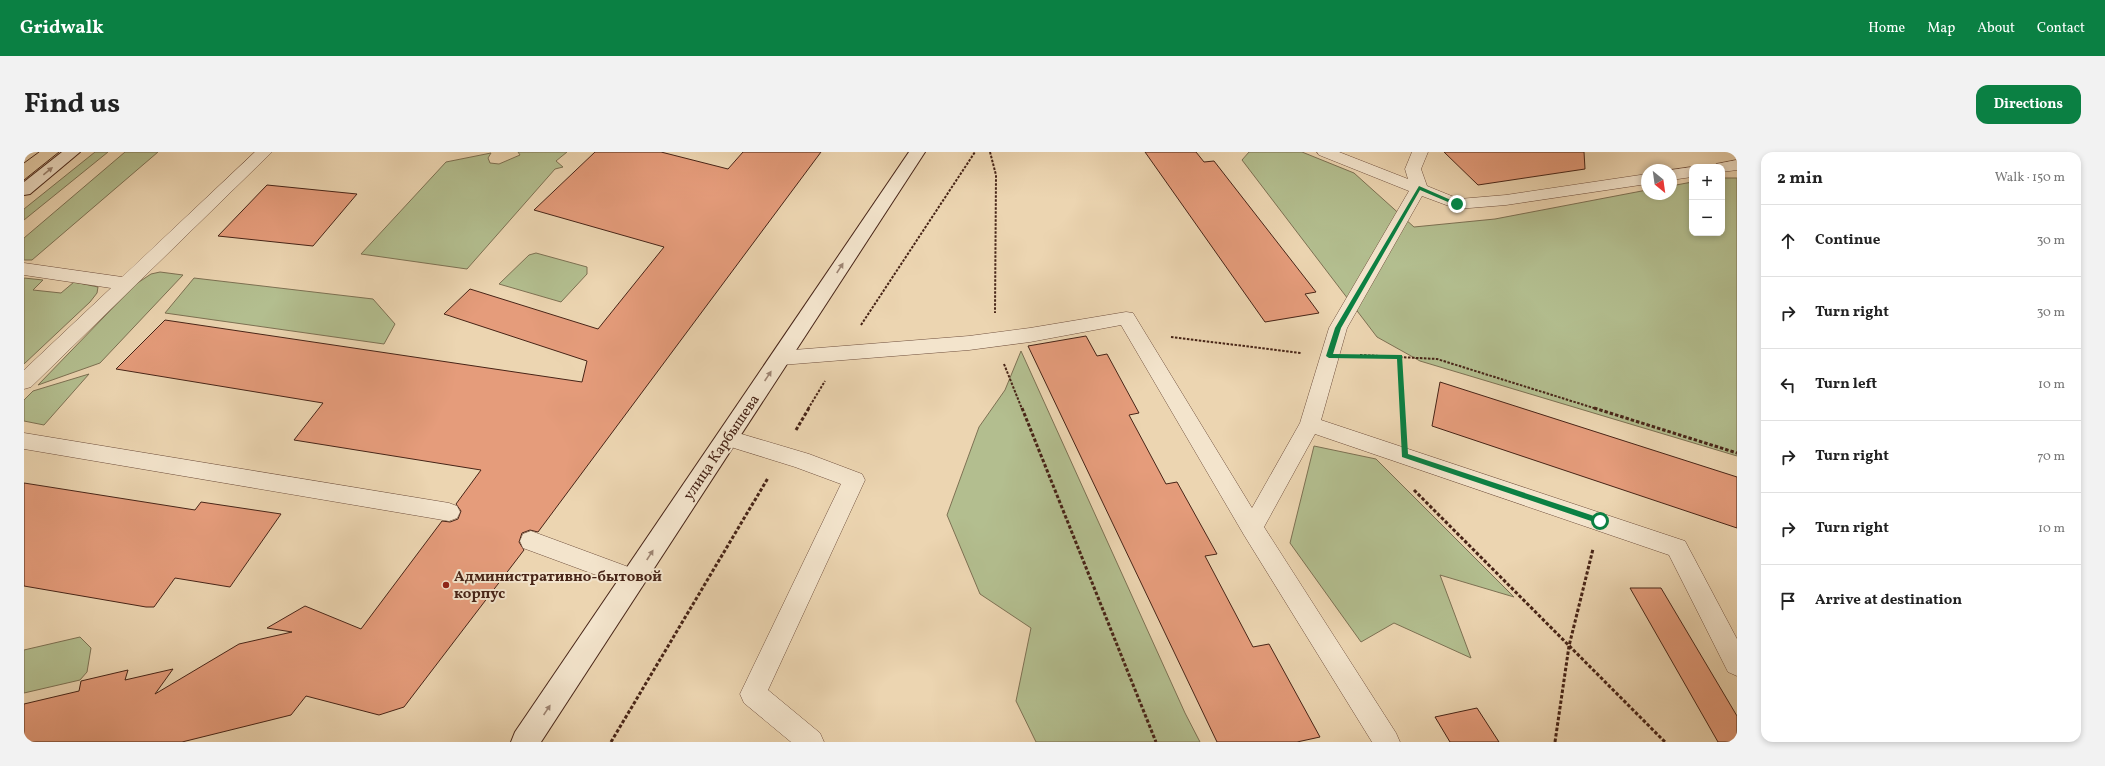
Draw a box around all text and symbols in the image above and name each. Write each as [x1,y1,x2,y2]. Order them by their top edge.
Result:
text: Gridwalk [20,15,104,41]
text: Home [1868,19,1905,38]
text: Map [1927,19,1955,38]
text: About [1977,19,2015,38]
text: Contact [2037,19,2085,38]
text: Find us [24,85,120,124]
button: Directions [1976,85,2081,124]
north arrow [1641,164,1677,200]
map controls [1689,164,1725,236]
button: + [1689,164,1725,200]
one-way arrow [42,167,53,176]
text: 2 min [1777,167,1823,190]
text: Walk · 150 m [1995,169,2065,187]
route end [1448,195,1466,213]
button: − [1689,200,1725,236]
icon: ahead [1777,230,1799,252]
text: Continue [1815,230,1880,251]
text: 30 m [2037,232,2065,250]
one-way arrow [836,263,844,273]
icon: right [1777,302,1799,324]
text: Turn right [1815,302,1889,323]
text: 30 m [2037,304,2065,322]
one-way arrow [765,371,772,382]
icon: left [1777,374,1799,396]
text: Turn left [1815,374,1877,395]
text: 10 m [2038,376,2065,394]
street label: улица Карбышева [679,391,766,505]
icon: right [1777,446,1799,468]
text: Turn right [1815,446,1889,467]
text: 70 m [2037,448,2065,466]
route start [1591,512,1609,530]
icon: right [1777,518,1799,540]
text: Turn right [1815,518,1889,539]
text: 10 m [2038,520,2065,538]
one-way arrow [646,550,654,560]
place label: Административно-бытовой корпус [454,567,662,605]
marker: Административно-бытовой корпус [441,580,451,590]
icon: arrive [1777,590,1799,612]
text: Arrive at destination [1815,590,1962,611]
one-way arrow [543,704,551,715]

